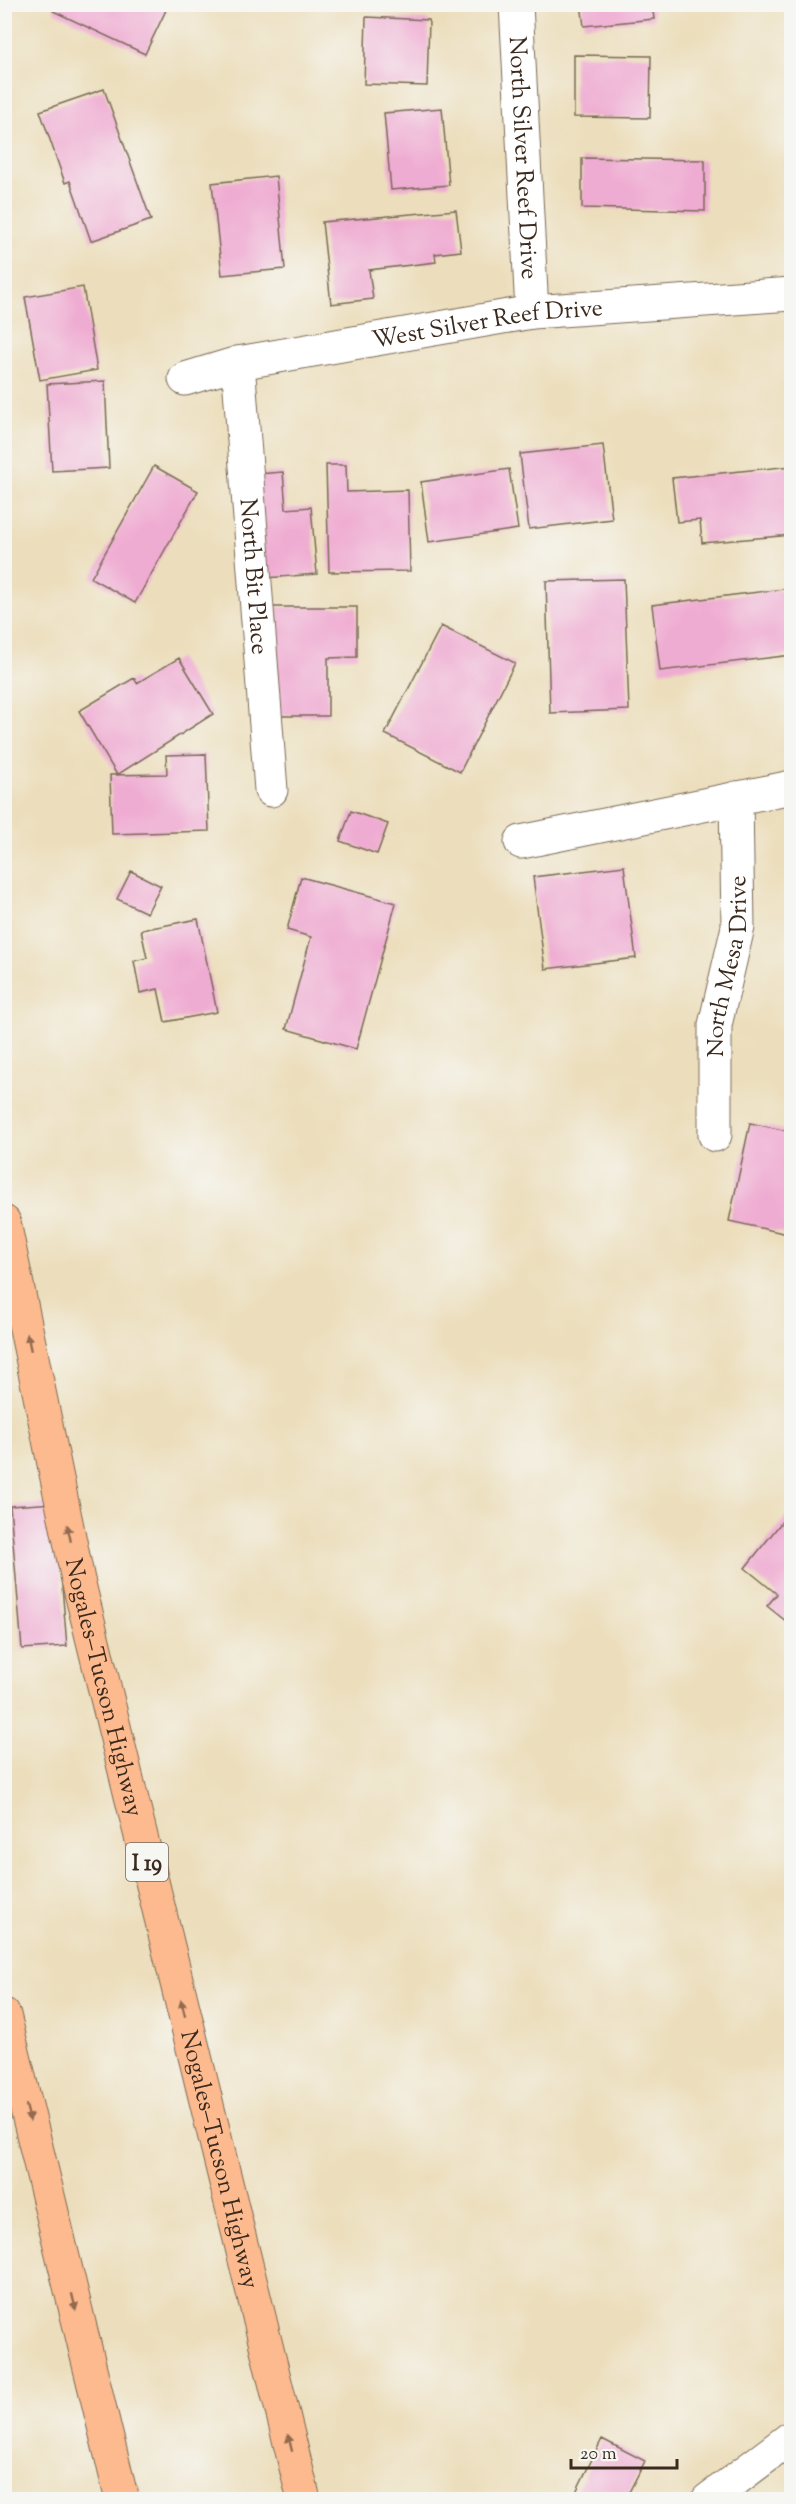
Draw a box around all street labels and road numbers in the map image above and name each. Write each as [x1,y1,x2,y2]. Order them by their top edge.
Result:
street label: North Silver Reef Drive [499,36,545,280]
street label: West Silver Reef Drive [369,292,604,358]
street label: North Bit Place [230,497,275,656]
street label: North Mesa Drive [700,875,757,1057]
street label: Nogales–Tucson Highway [55,1555,151,1820]
road number: I 19 [126,1843,168,1881]
street label: Nogales–Tucson Highway [170,2027,266,2292]

